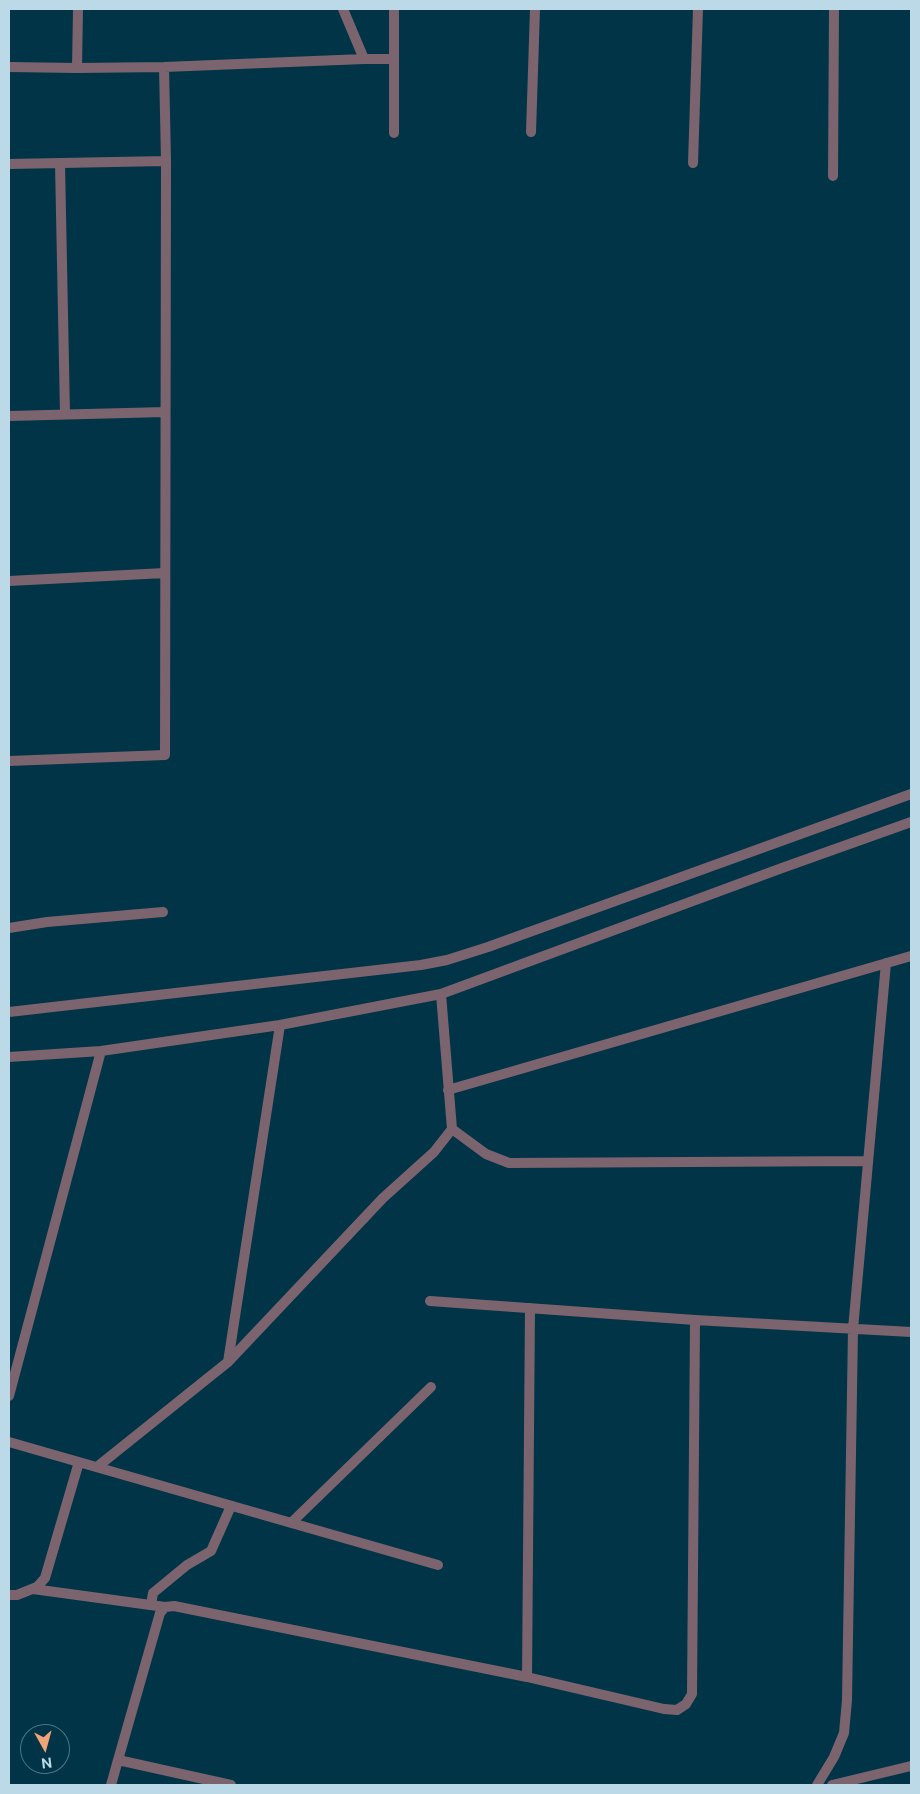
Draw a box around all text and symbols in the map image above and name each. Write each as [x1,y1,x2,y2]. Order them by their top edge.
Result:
north arrow [20,1724,70,1774]
text: N [40,1754,53,1772]

